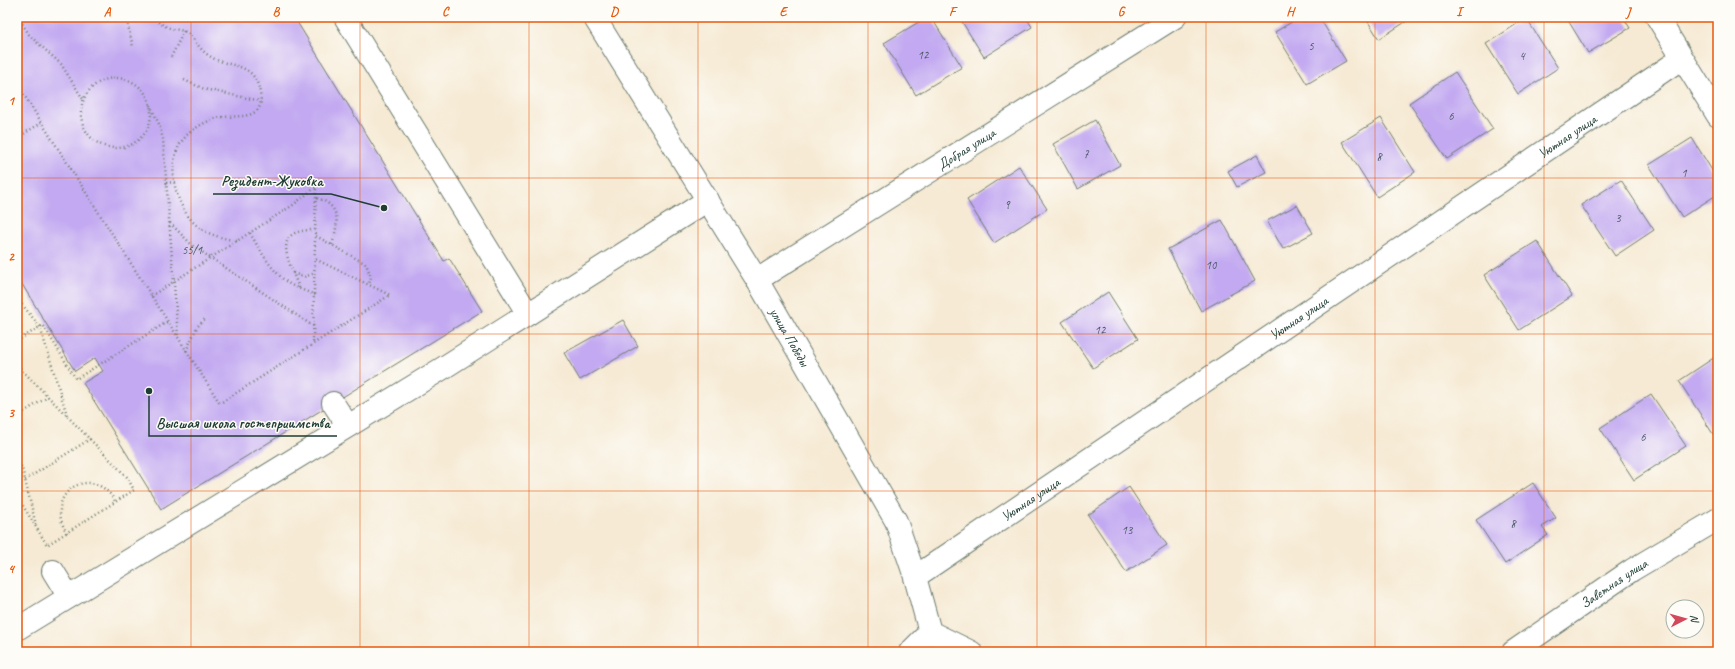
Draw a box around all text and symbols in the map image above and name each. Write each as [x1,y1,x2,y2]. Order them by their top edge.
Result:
text: A [104,4,112,20]
text: B [273,4,281,20]
text: C [442,4,450,20]
text: D [610,4,619,20]
text: E [780,4,789,20]
text: F [949,4,958,20]
text: G [1118,4,1126,20]
text: H [1286,4,1296,20]
text: I [1456,4,1465,20]
text: J [1625,4,1632,20]
house number: 5 [1308,38,1314,54]
house number: 12 [918,47,930,63]
house number: 4 [1519,48,1526,64]
text: 1 [8,93,16,109]
house number: 6 [1448,108,1454,124]
street label: Уютная улица [1535,110,1601,162]
street label: Добрая улица [934,124,1000,174]
house number: 7 [1083,146,1089,162]
house number: 8 [1376,149,1383,165]
house number: 1 [1681,165,1687,181]
callout: Резидент-Жуковка [213,167,331,194]
text: Резидент-Жуковка [221,172,324,191]
house number: 9 [1004,197,1011,213]
house number: 3 [1615,210,1622,226]
house number: 55/1 [182,242,203,258]
text: 2 [8,249,15,265]
house number: 10 [1206,257,1218,273]
street label: Уютная улица [1266,292,1332,344]
street label: улица Победы [765,304,814,371]
house number: 12 [1095,322,1107,338]
text: 3 [8,405,15,421]
callout: Высшая школа гостеприимства [149,409,337,436]
text: Высшая школа гостеприимства [156,414,331,433]
house number: 6 [1640,429,1646,445]
street label: Уютная улица [998,473,1064,525]
house number: 8 [1510,516,1517,532]
house number: 13 [1122,522,1134,538]
street label: Заветная улица [1577,554,1651,612]
text: 4 [8,561,16,577]
north arrow [1665,599,1705,639]
text: N [1688,614,1702,624]

